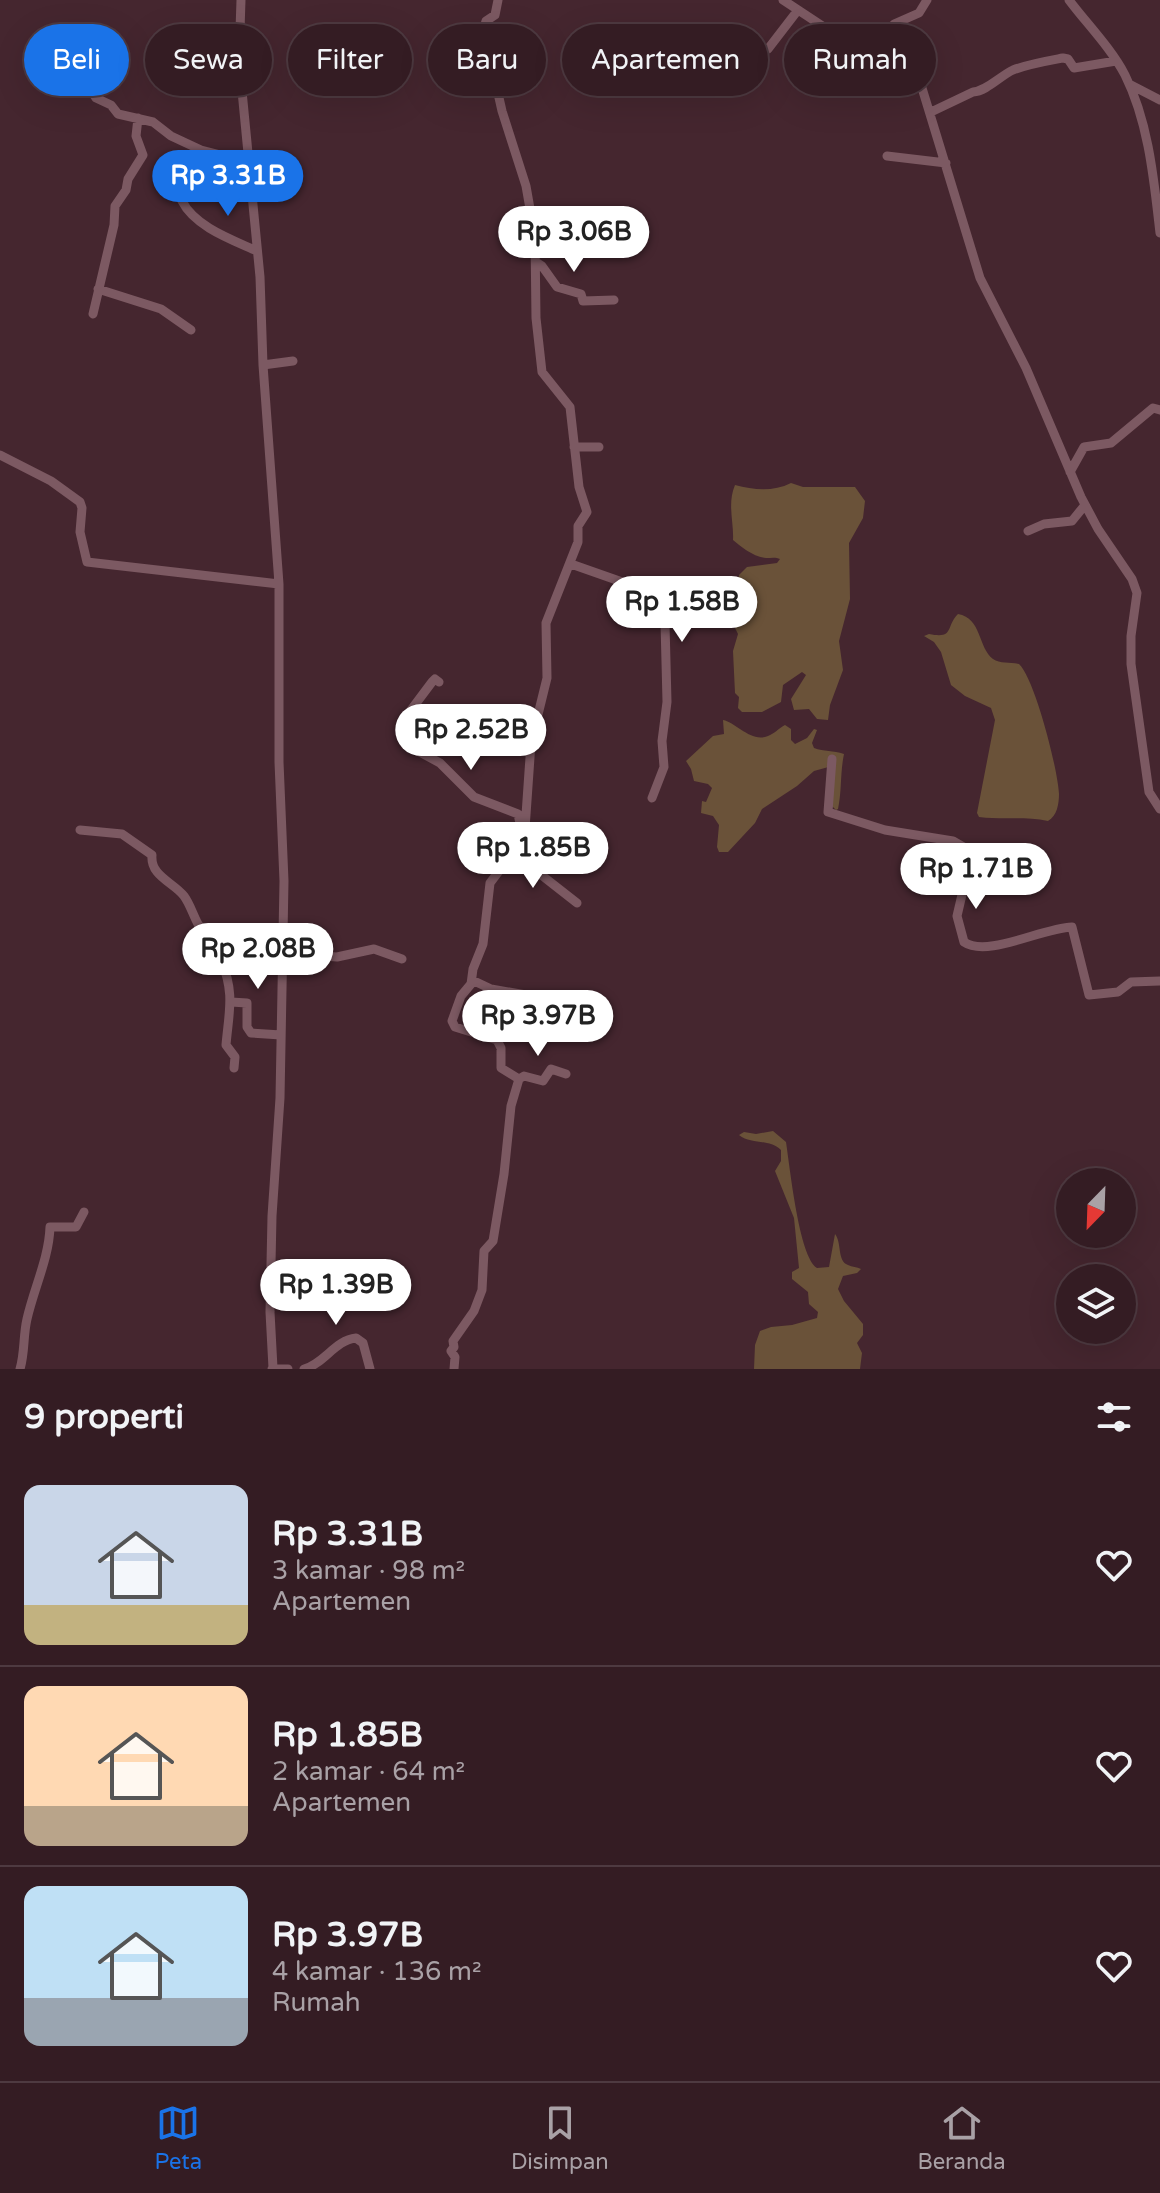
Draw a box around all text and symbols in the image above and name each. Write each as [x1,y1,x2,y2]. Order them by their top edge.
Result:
chip: Beli [24,24,129,96]
chip: Sewa [145,24,272,96]
chip: Filter [288,24,412,96]
chip: Baru [428,24,546,96]
chip: Apartemen [562,24,768,96]
chip: Rumah [784,24,936,96]
pin: Rp 3.31B [145,150,311,218]
text: Rp 3.31B [170,160,286,191]
pin: Rp 3.06B [491,206,657,274]
text: Rp 3.06B [516,216,632,247]
pin: Rp 1.58B [599,576,765,644]
text: Rp 1.58B [624,586,740,617]
pin: Rp 2.52B [388,704,554,772]
text: Rp 2.52B [413,714,529,745]
pin: Rp 1.85B [450,822,616,890]
text: Rp 1.85B [475,832,591,863]
pin: Rp 1.71B [893,843,1059,911]
text: Rp 1.71B [918,853,1034,884]
pin: Rp 2.08B [175,923,341,991]
text: Rp 2.08B [200,933,316,964]
pin: Rp 3.97B [455,990,621,1058]
text: Rp 3.97B [480,1000,596,1031]
north arrow [1056,1168,1136,1248]
map controls [1056,1168,1136,1344]
pin: Rp 1.39B [253,1259,419,1327]
button: layers [1056,1264,1136,1344]
text: Rp 1.39B [278,1269,394,1300]
icon: filters [1092,1395,1136,1439]
text: 9 properti [24,1397,184,1438]
text: Rp 3.31B [272,1514,423,1555]
icon: home [88,1517,184,1613]
icon: heart [1092,1543,1136,1587]
text: 3 kamar · 98 m² [272,1555,465,1586]
text: Apartemen [272,1586,411,1617]
text: Rp 1.85B [272,1715,423,1756]
icon: home [88,1718,184,1814]
icon: heart [1092,1744,1136,1788]
text: 2 kamar · 64 m² [272,1756,465,1787]
text: Apartemen [272,1787,411,1818]
text: Rp 3.97B [272,1915,423,1956]
icon: home [88,1918,184,2014]
icon: heart [1092,1944,1136,1988]
text: 4 kamar · 136 m² [272,1956,482,1987]
text: Rumah [272,1987,361,2018]
tab: Peta [154,2101,202,2175]
tab: Disimpan [511,2101,609,2175]
tab: Beranda [918,2101,1006,2175]

